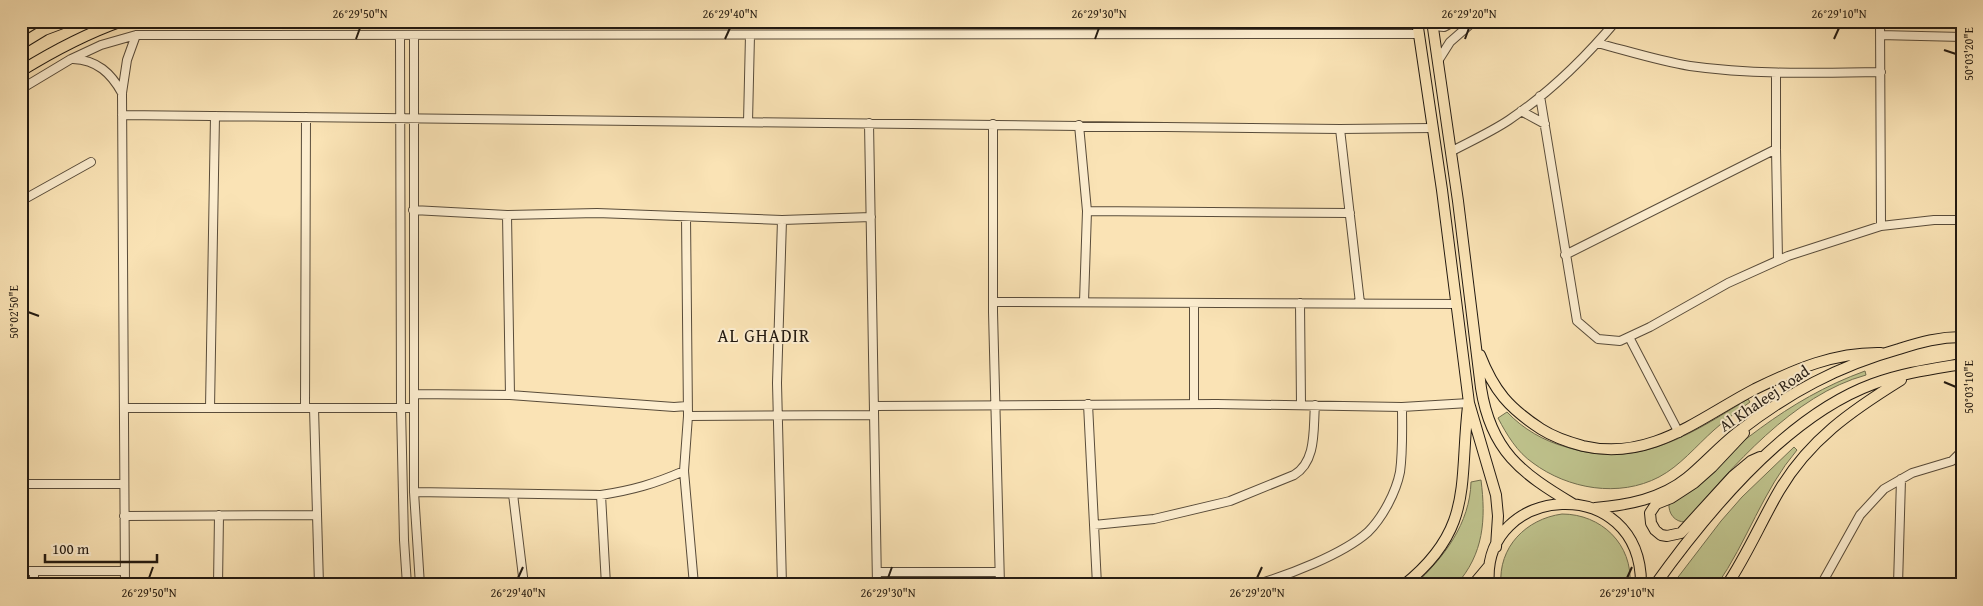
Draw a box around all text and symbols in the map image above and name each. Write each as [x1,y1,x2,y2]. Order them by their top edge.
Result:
text: 26°29'50"N [332,5,388,22]
text: 26°29'40"N [702,5,758,22]
text: 26°29'30"N [1071,5,1127,22]
text: 26°29'20"N [1441,5,1497,22]
text: 26°29'10"N [1811,5,1867,22]
text: 50°03'20"E [1960,27,1977,81]
text: 50°02'50"E [5,285,22,339]
district label: AL GHADIR [718,322,810,349]
street label: Al Khaleej Road [1714,359,1814,437]
text: 50°03'10"E [1960,360,1977,414]
scale bar [45,531,158,563]
text: 100 m [52,538,90,559]
text: 26°29'50"N [121,584,177,601]
text: 26°29'40"N [490,584,546,601]
text: 26°29'30"N [860,584,916,601]
text: 26°29'20"N [1229,584,1285,601]
text: 26°29'10"N [1599,584,1655,601]

